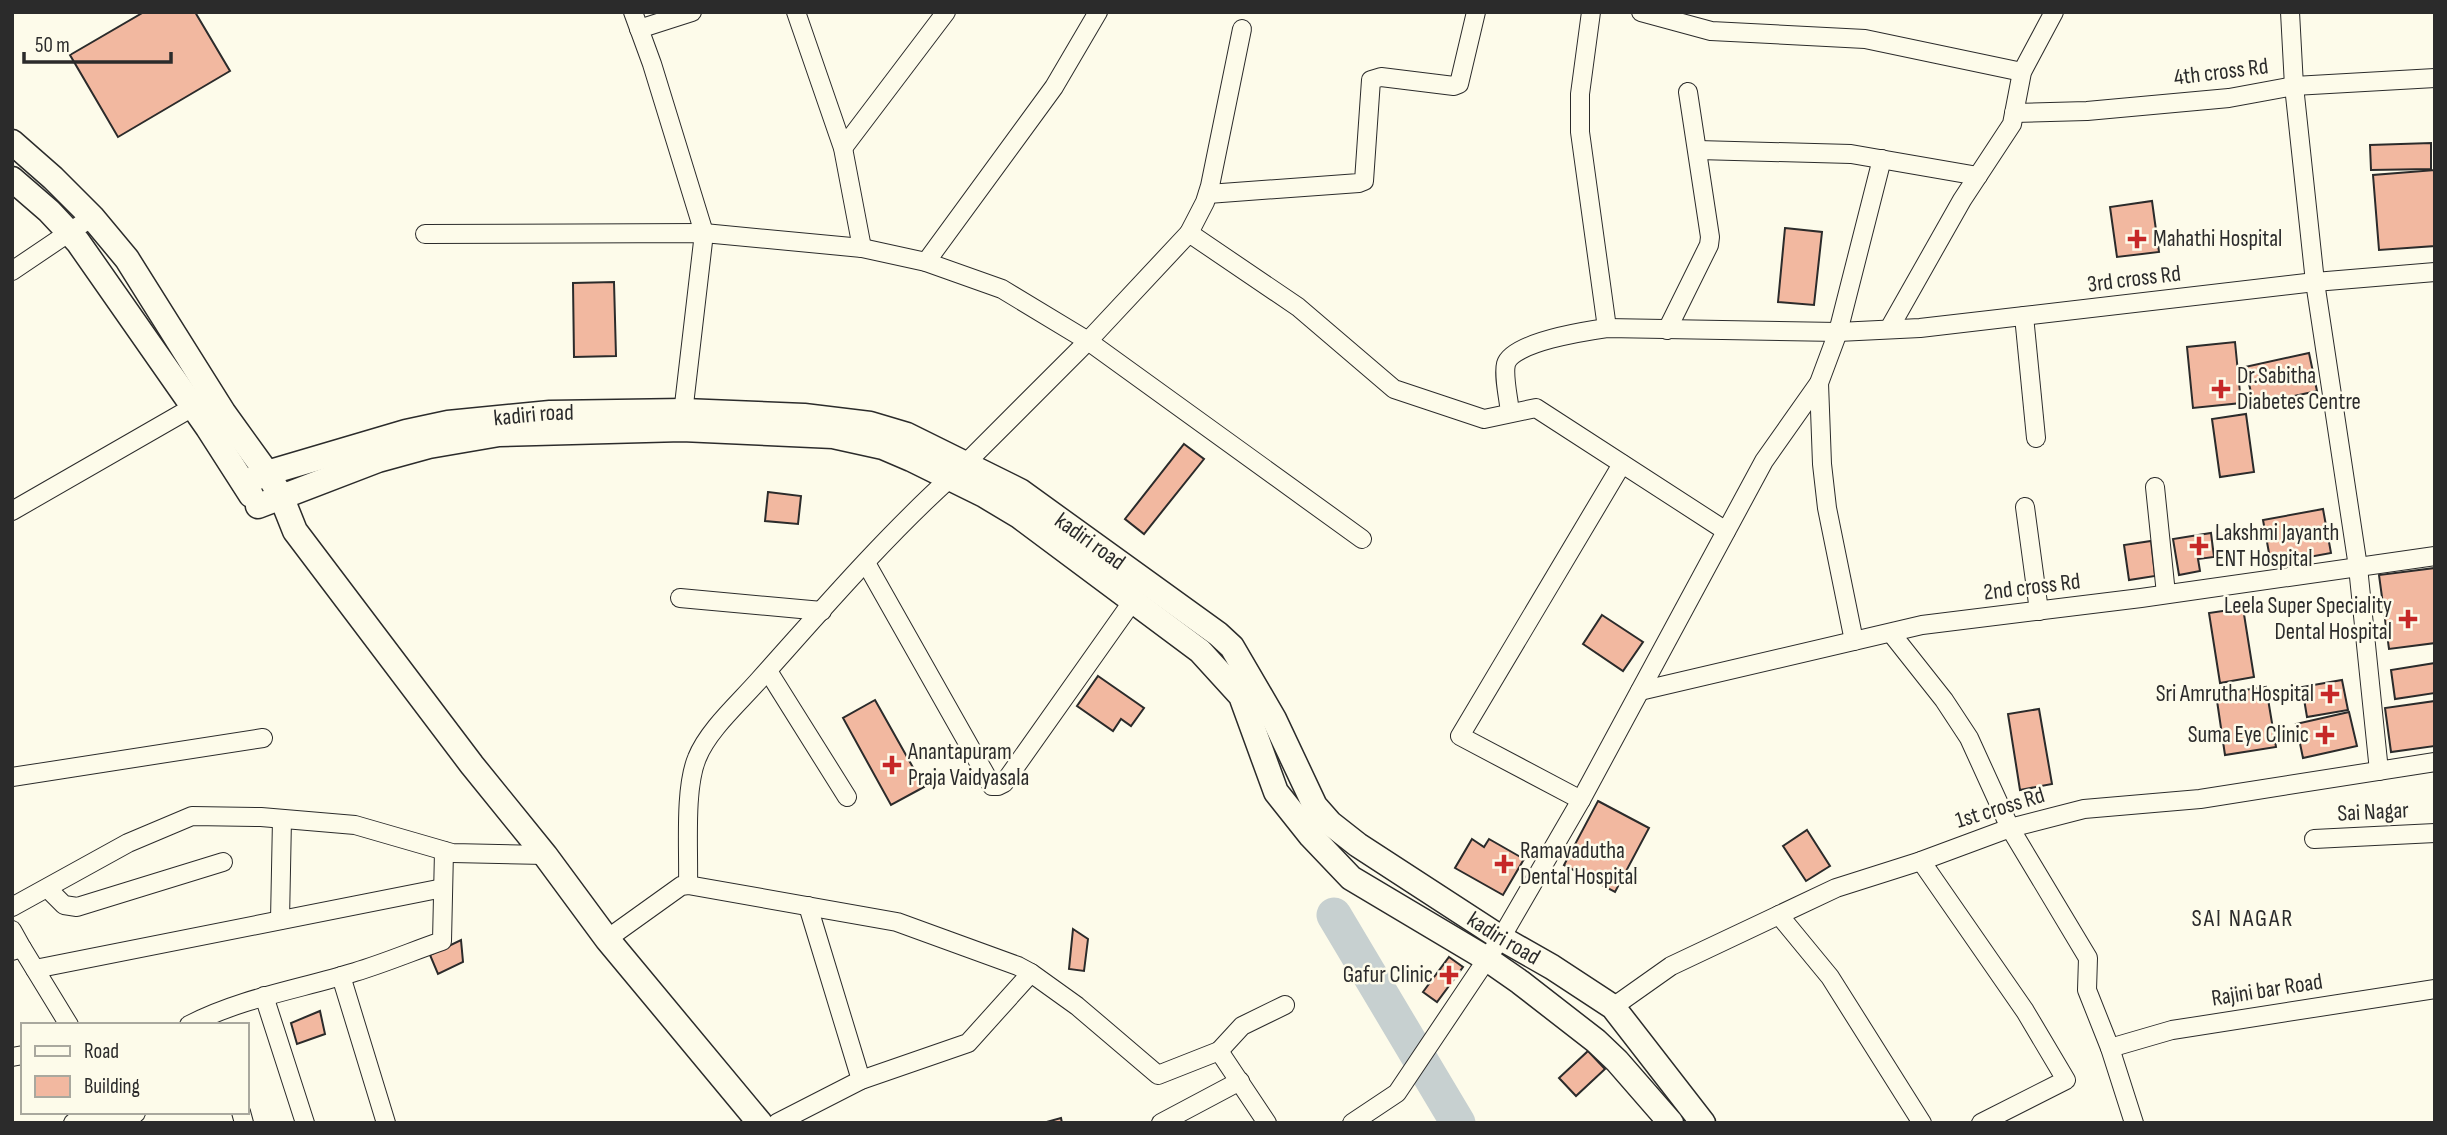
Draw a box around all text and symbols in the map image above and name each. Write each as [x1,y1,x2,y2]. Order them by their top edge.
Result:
scale bar [24,21,172,65]
text: 50 m [35,33,70,58]
street label: 4th cross Rd [2172,52,2270,92]
place label: Mahathi Hospital [2153,225,2282,253]
marker: Mahathi Hospital [2127,229,2147,249]
street label: 3rd cross Rd [2086,259,2182,299]
place label: Dr.Sabitha Diabetes Centre [2237,362,2361,416]
marker: Dr.Sabitha Diabetes Centre [2211,379,2231,399]
street label: kadiri road [492,399,574,432]
street label: kadiri road [1049,507,1131,576]
place label: Lakshmi Jayanth ENT Hospital [2215,519,2339,573]
marker: Lakshmi Jayanth ENT Hospital [2189,536,2209,556]
street label: 2nd cross Rd [1982,567,2082,607]
place label: Leela Super Speciality Dental Hospital [2224,592,2392,646]
marker: Leela Super Speciality Dental Hospital [2398,609,2418,629]
place label: Sri Amrutha Hospital [2156,680,2314,708]
marker: Sri Amrutha Hospital [2320,684,2340,704]
place label: Suma Eye Clinic [2188,721,2309,749]
marker: Suma Eye Clinic [2315,725,2335,745]
place label: Anantapuram Praja Vaidyasala [907,738,1029,792]
marker: Anantapuram Praja Vaidyasala [882,755,902,775]
street label: 1st cross Rd [1952,781,2048,835]
street label: Sai Nagar [2337,796,2410,828]
place label: Ramavadutha Dental Hospital [1520,837,1638,891]
marker: Ramavadutha Dental Hospital [1494,854,1514,874]
district label: SAI NAGAR [2192,904,2294,933]
street label: kadiri road [1462,906,1545,971]
place label: Gafur Clinic [1343,961,1433,989]
marker: Gafur Clinic [1439,965,1459,985]
street label: Rajini bar Road [2209,967,2325,1013]
legend [21,1023,248,1114]
text: Road [84,1039,119,1064]
text: Building [84,1074,140,1099]

